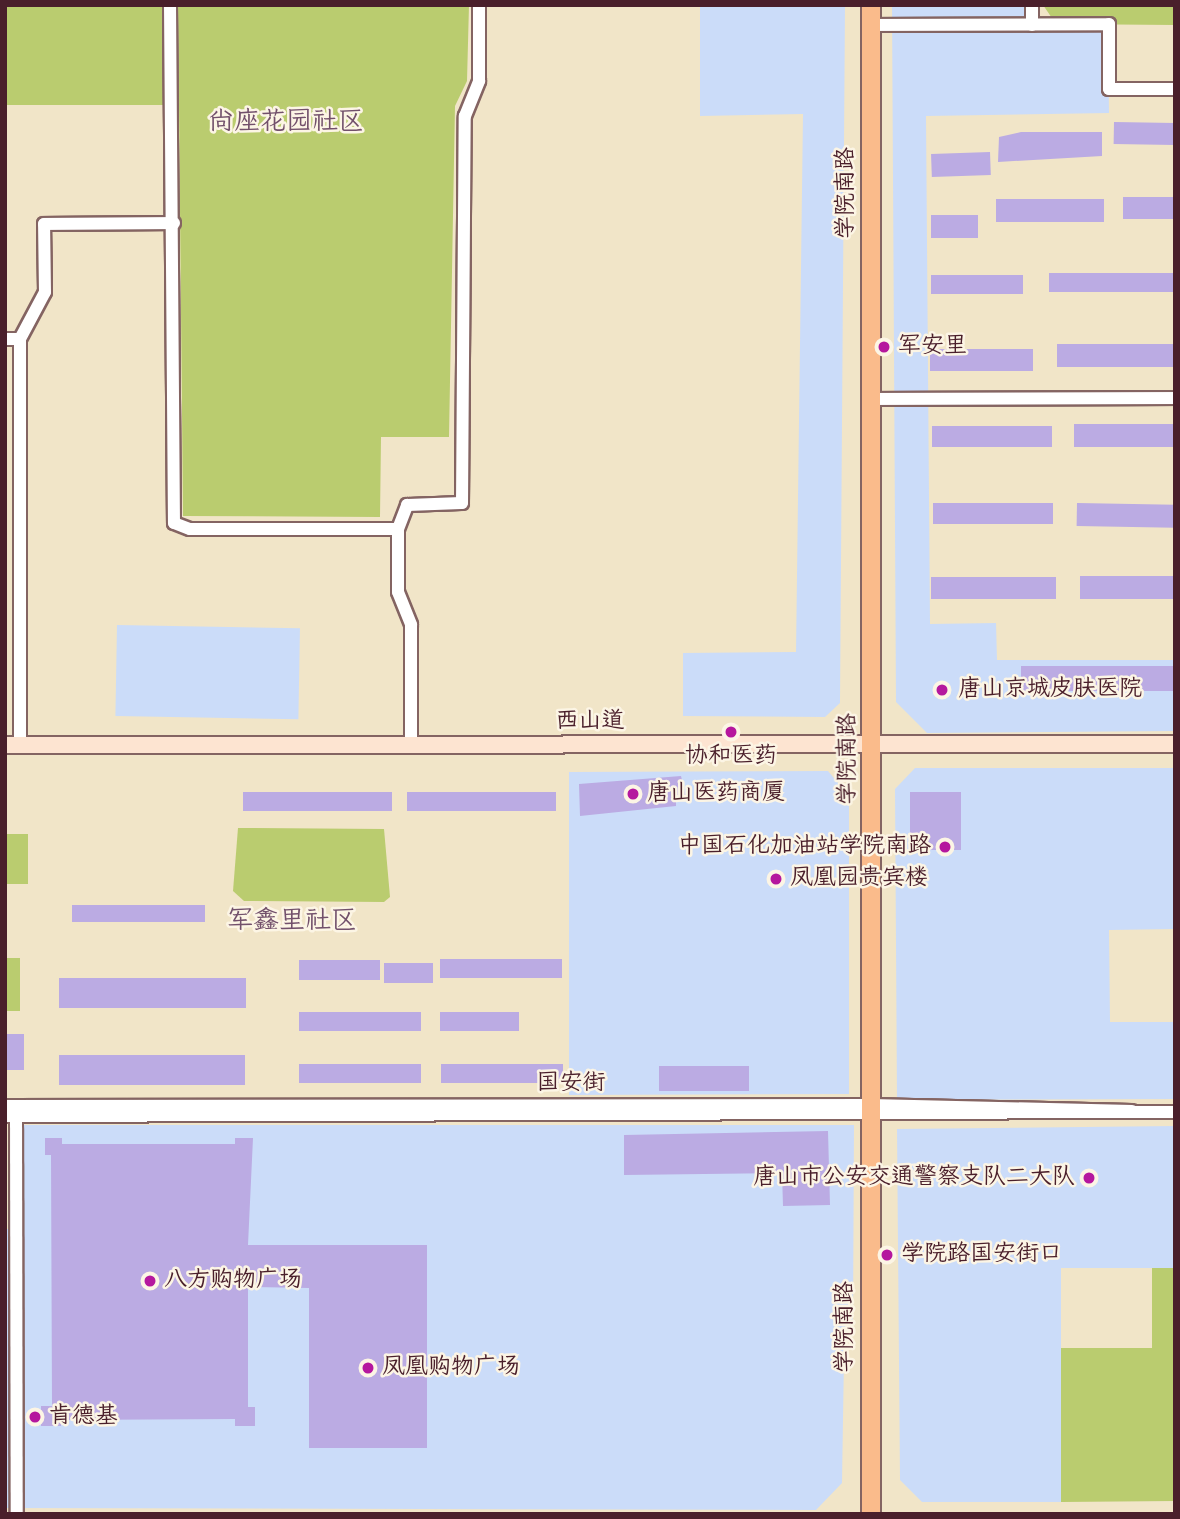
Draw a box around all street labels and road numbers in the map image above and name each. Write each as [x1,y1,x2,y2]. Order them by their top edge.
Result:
street label: 学院南路 [833,147,861,239]
street label: 西山道 [556,708,624,736]
street label: 学院南路 [835,713,863,805]
street label: 国安街 [537,1070,605,1098]
street label: 学院南路 [832,1281,860,1373]

